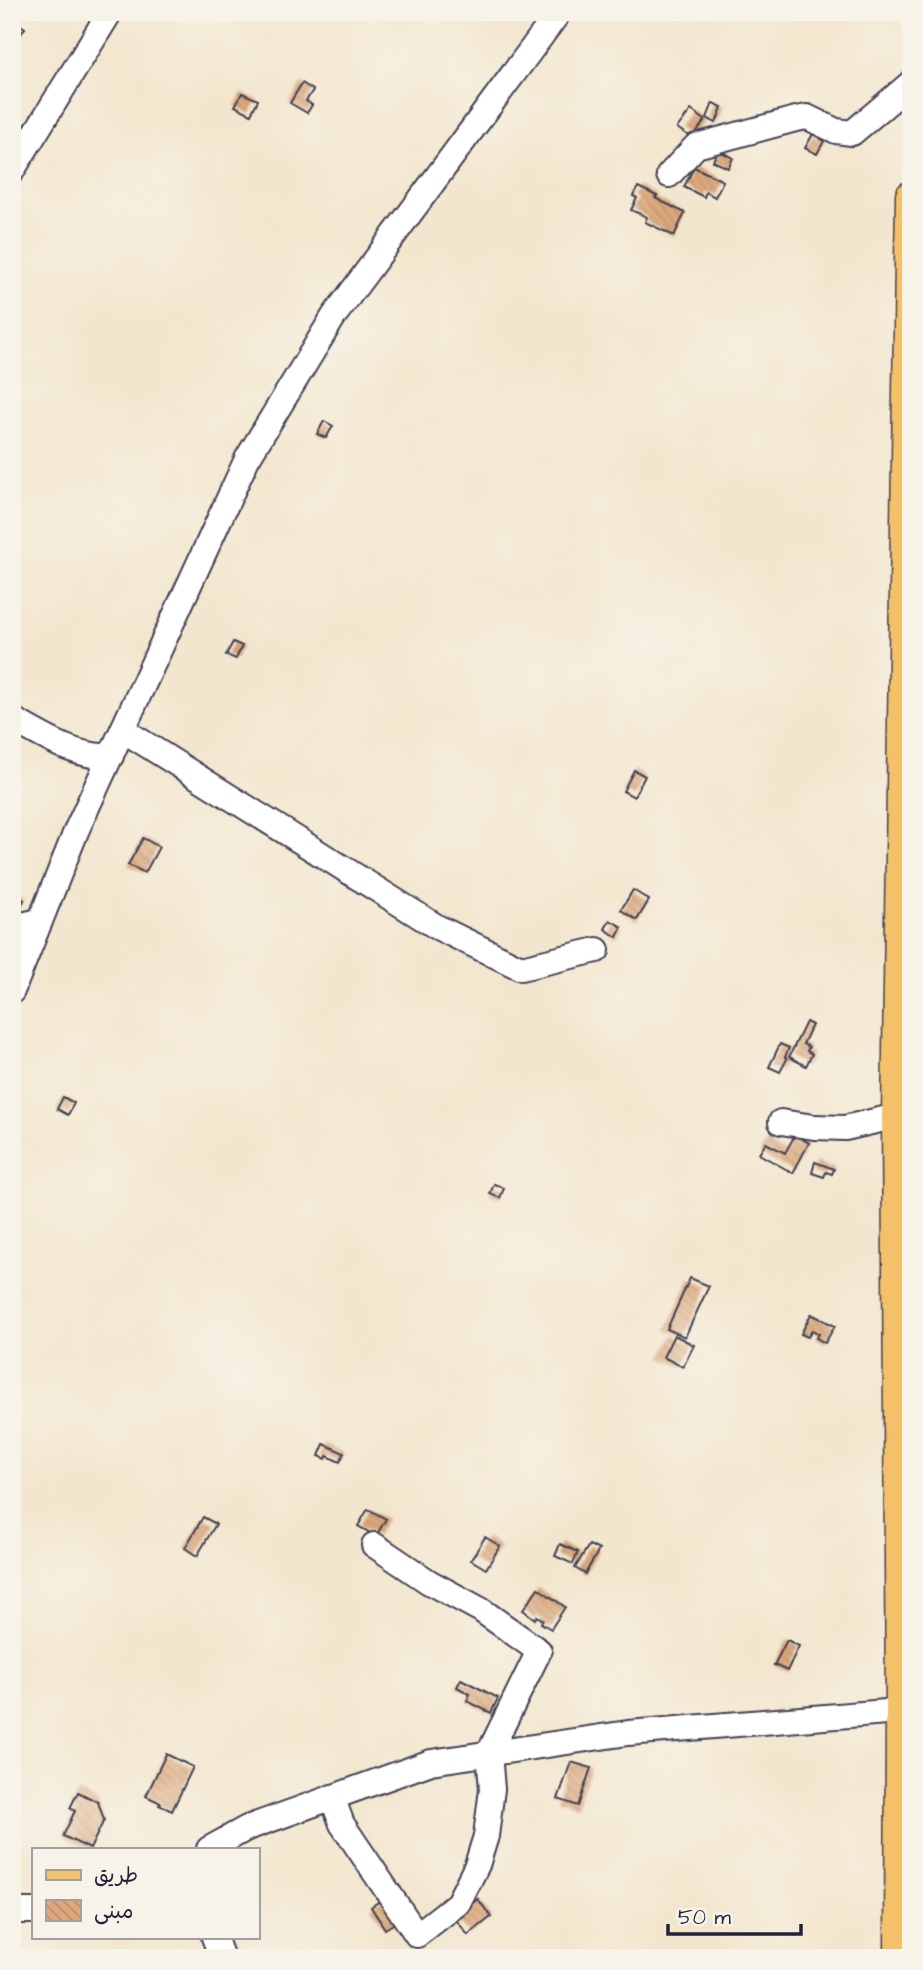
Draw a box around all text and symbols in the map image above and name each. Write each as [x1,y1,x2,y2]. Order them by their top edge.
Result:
legend [32,1848,259,1938]
text: طريق [94,1861,138,1890]
scale bar [668,1893,800,1937]
text: مبنى [94,1897,133,1926]
text: 50 m [678,1903,732,1932]

